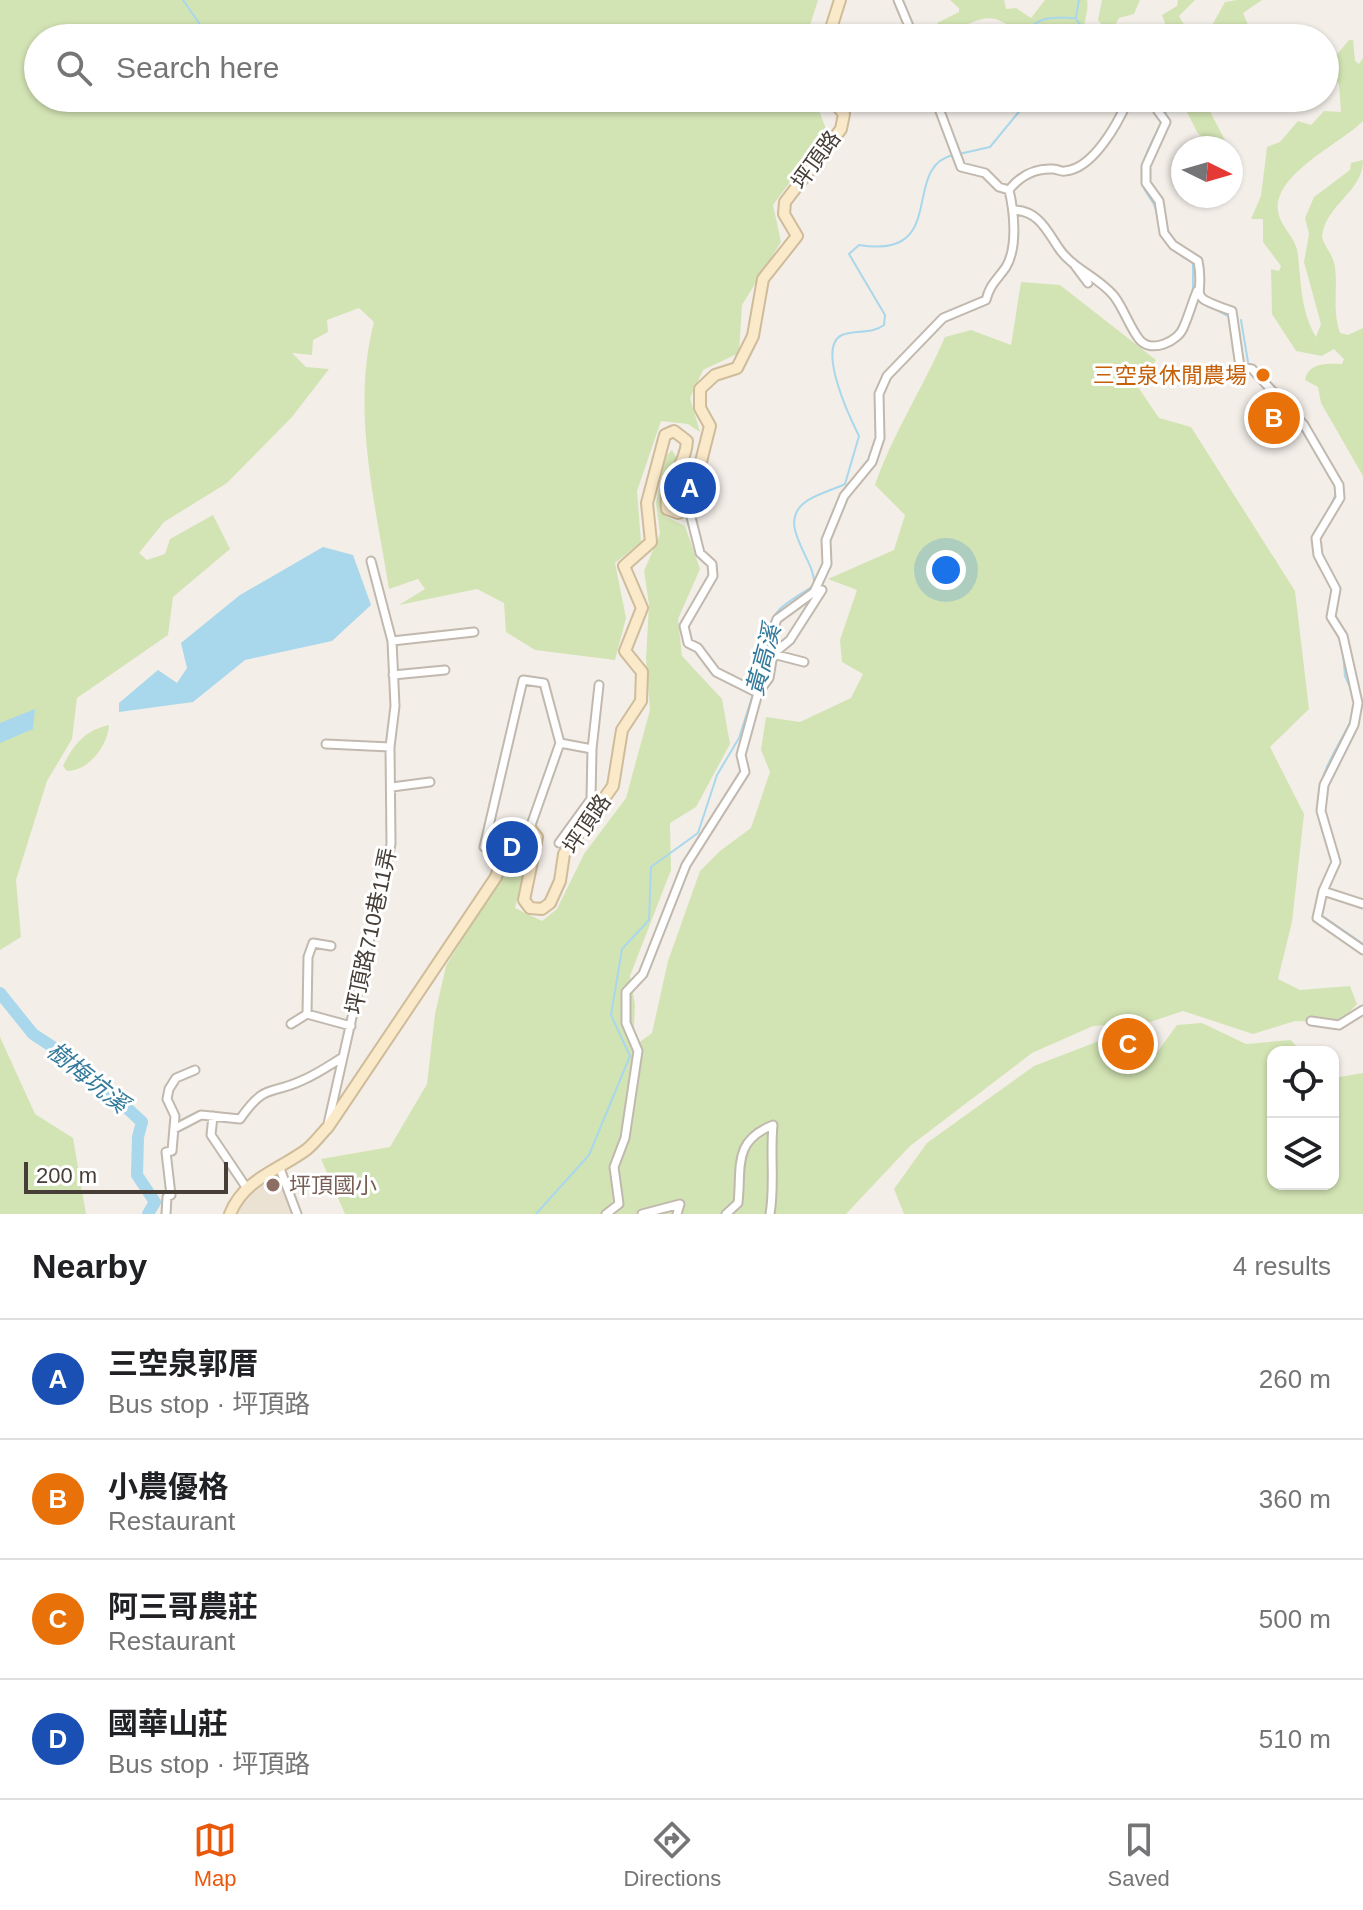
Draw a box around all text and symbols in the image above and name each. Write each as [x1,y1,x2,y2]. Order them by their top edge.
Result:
search box [24,24,1339,112]
icon: search [52,46,96,90]
text: Search here [116,51,279,84]
street label: 坪頂路 [786,126,846,194]
north arrow [1171,136,1243,208]
place label: 三空泉休閒農場 [1093,363,1247,388]
marker: 三空泉休閒農場 [1254,366,1272,384]
pin: B [1248,388,1300,448]
pin: A [664,458,716,518]
your location [926,550,966,590]
water label: 黃高溪 [741,619,786,698]
street label: 坪頂路 [558,790,616,858]
pin: D [486,817,538,877]
street label: 坪頂路710巷11弄 [341,845,401,1017]
pin: C [1102,1014,1154,1074]
water label: 樹梅坑溪 [42,1036,136,1120]
map controls [1267,1046,1339,1190]
button: locate [1267,1046,1339,1118]
button: layers [1267,1118,1339,1190]
scale bar [24,1158,228,1194]
text: 200 m [36,1163,97,1188]
place label: 坪頂國小 [289,1173,377,1198]
marker: 坪頂國小 [264,1176,282,1194]
text: Nearby [32,1247,147,1285]
text: 4 results [1233,1251,1331,1281]
text: 三空泉郭厝 [108,1347,258,1380]
text: A [49,1364,67,1394]
text: 260 m [1259,1364,1331,1394]
text: Bus stop · 坪頂路 [108,1389,310,1419]
text: 小農優格 [108,1470,228,1503]
text: B [49,1484,67,1514]
text: 360 m [1259,1484,1331,1514]
text: Restaurant [108,1506,235,1536]
text: 阿三哥農莊 [108,1590,258,1623]
text: C [49,1604,67,1634]
text: 500 m [1259,1604,1331,1634]
text: Restaurant [108,1626,235,1656]
text: 國華山莊 [108,1707,228,1740]
text: D [49,1724,67,1754]
text: 510 m [1259,1724,1331,1754]
text: Bus stop · 坪頂路 [108,1749,310,1779]
tab: Map [193,1818,237,1892]
tab: Directions [623,1818,721,1892]
tab: Saved [1107,1818,1170,1892]

